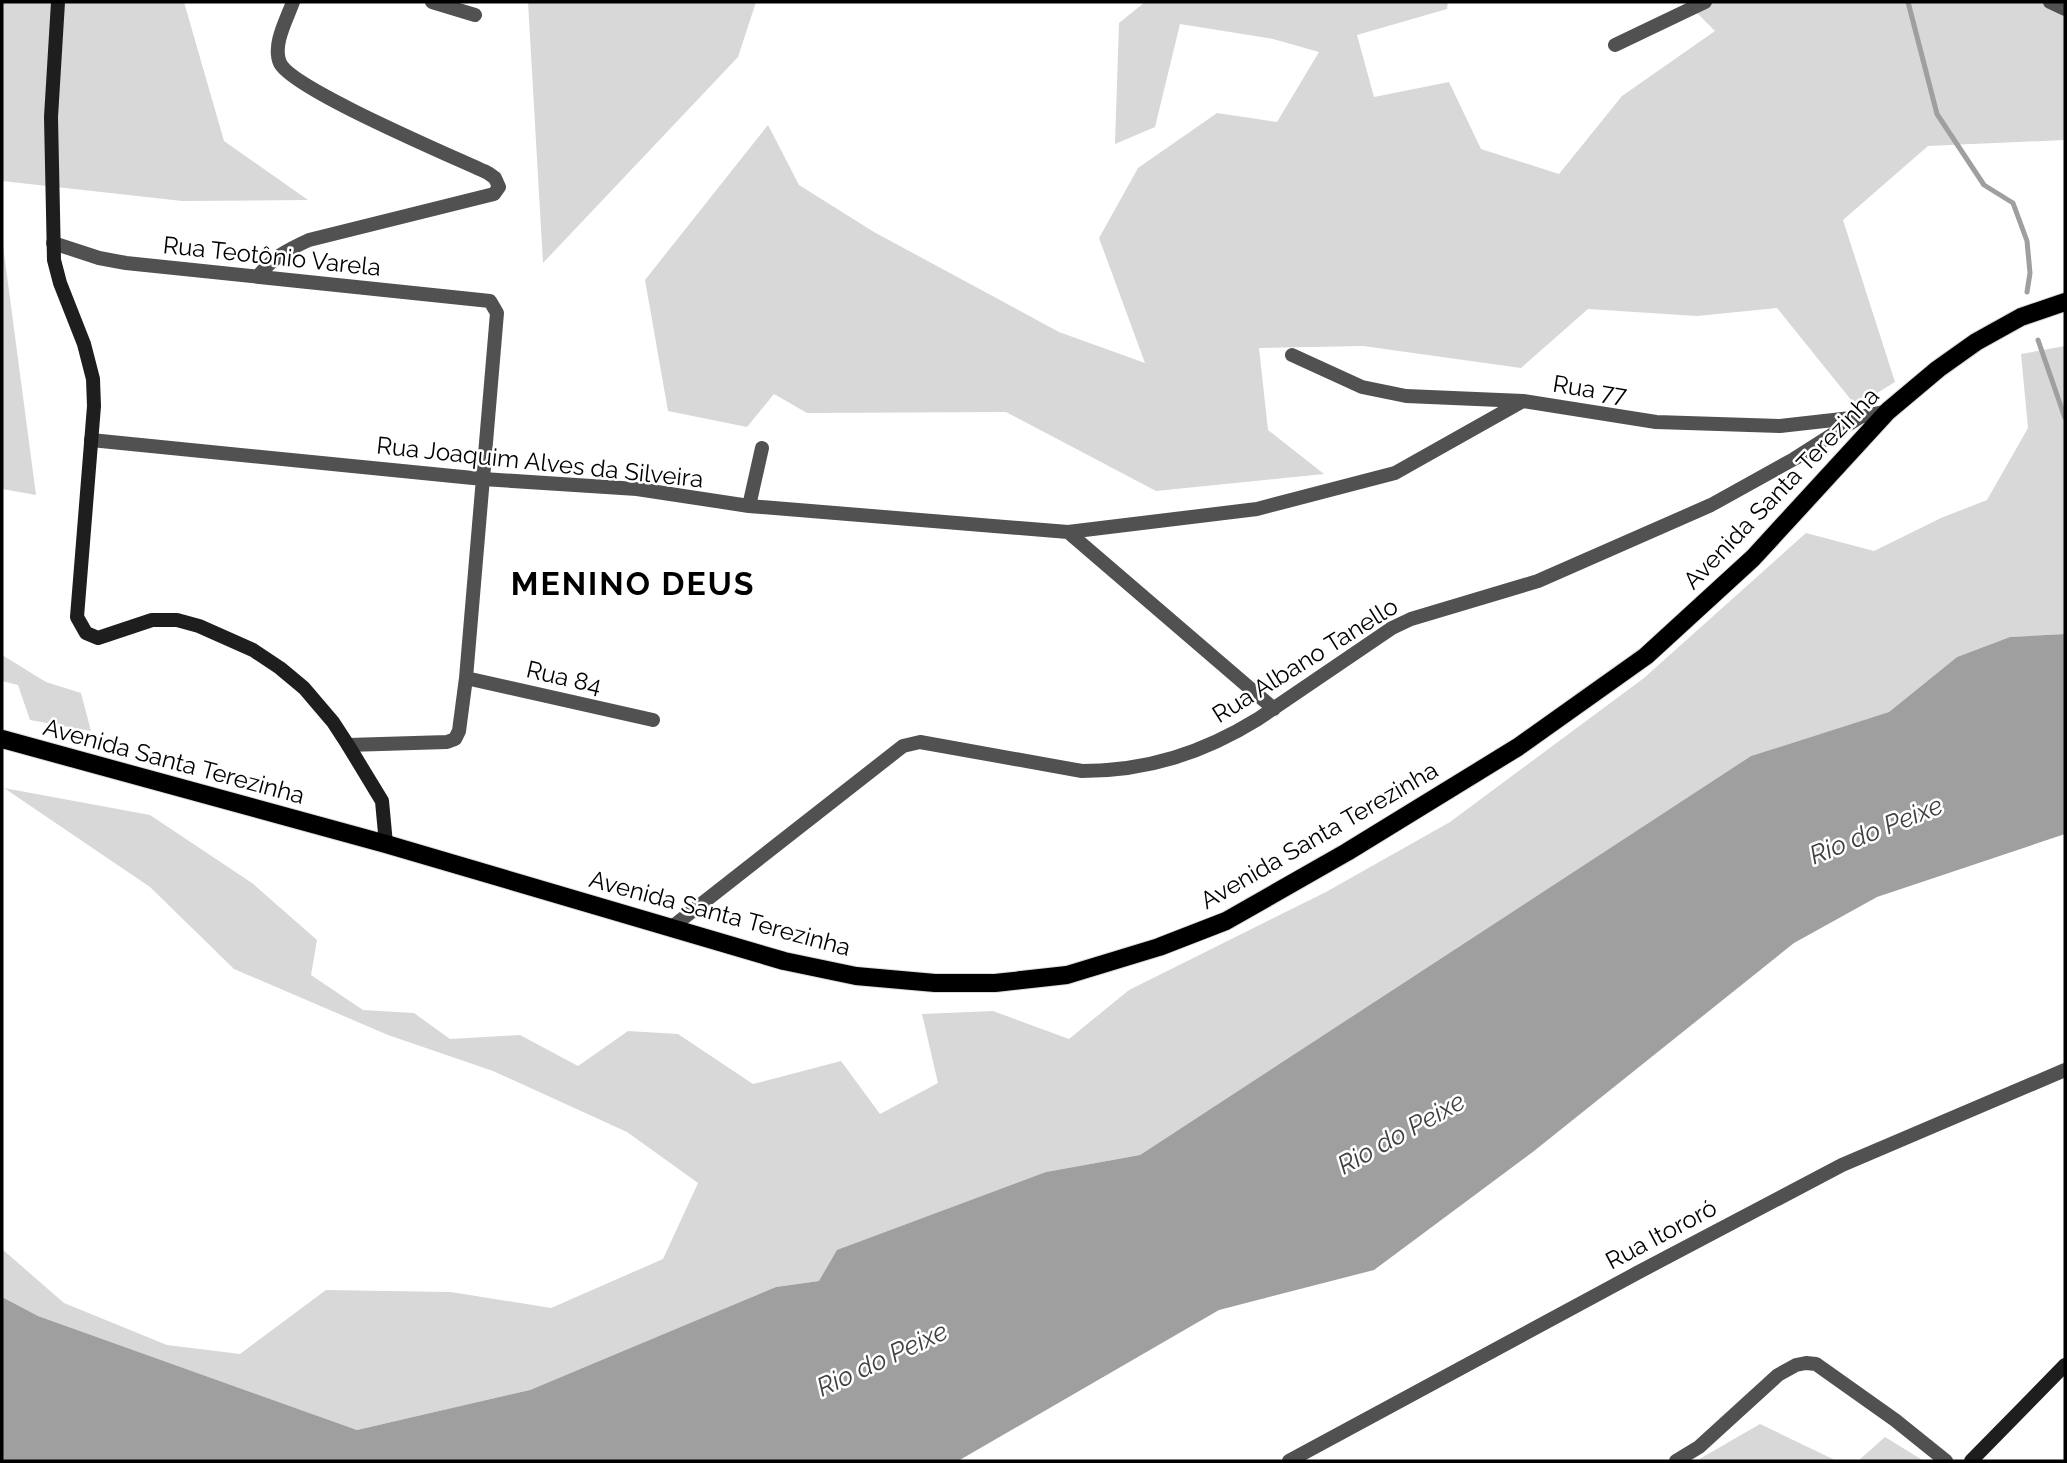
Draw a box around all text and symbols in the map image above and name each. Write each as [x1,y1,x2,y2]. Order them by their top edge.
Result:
street label: Rua Teotônio Varela [162,230,382,282]
street label: Rua 77 [1551,369,1629,409]
street label: Avenida Santa Terezinha [1677,381,1885,595]
street label: Rua Joaquim Alves da Silveira [375,430,705,494]
district label: MENINO DEUS [511,565,755,602]
street label: Rua Albano Tanello [1207,591,1403,729]
street label: Rua 84 [524,654,604,700]
street label: Avenida Santa Terezinha [40,712,308,810]
street label: Avenida Santa Terezinha [1195,755,1443,915]
water label: Rio do Peixe [1805,790,1947,870]
street label: Avenida Santa Terezinha [586,864,854,962]
water label: Rio do Peixe [1332,1086,1470,1180]
street label: Rua Itororó [1601,1193,1721,1275]
water label: Rio do Peixe [812,1316,952,1402]

